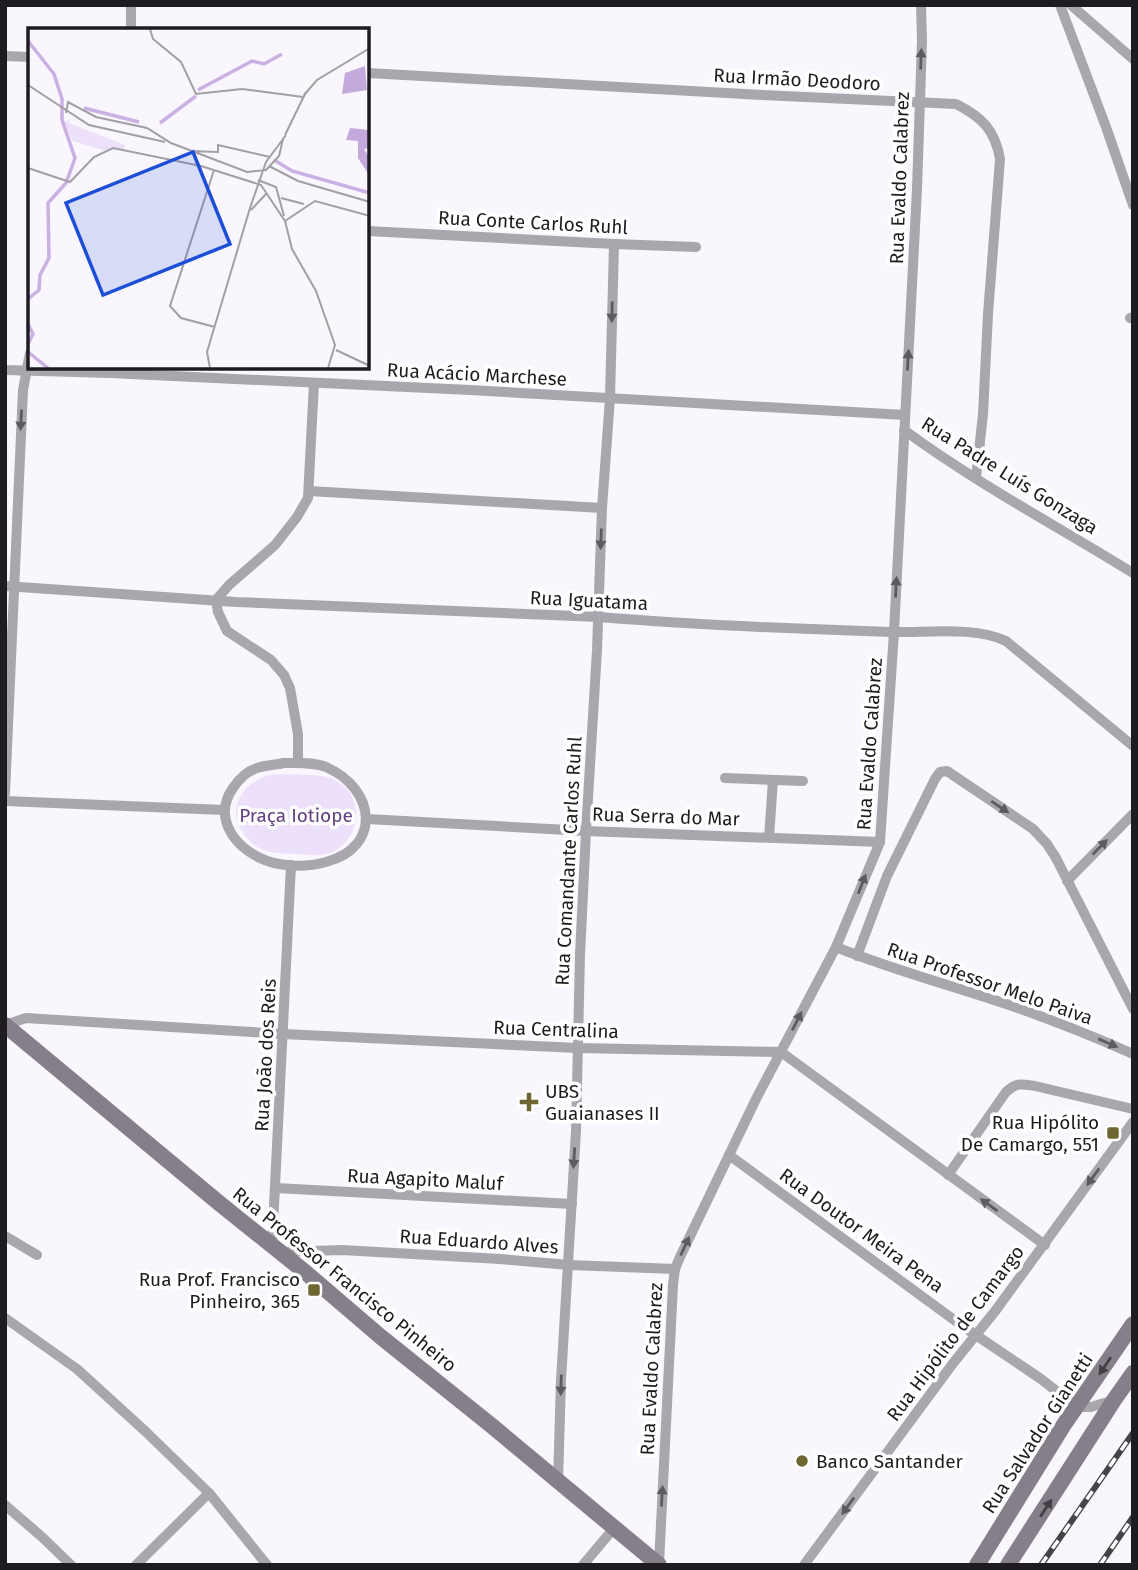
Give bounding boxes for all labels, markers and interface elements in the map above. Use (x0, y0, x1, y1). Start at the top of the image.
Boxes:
inset map (28, 28, 369, 369)
one-way arrow (915, 48, 926, 70)
street label: Rua Irmão Deodoro (713, 64, 881, 95)
street label: Rua Evaldo Calabrez (885, 91, 914, 265)
street label: Rua Conte Carlos Ruhl (437, 206, 629, 239)
one-way arrow (607, 302, 618, 324)
one-way arrow (902, 349, 913, 371)
street label: Rua Acácio Marchese (386, 358, 568, 391)
one-way arrow (16, 409, 27, 431)
street label: Rua Padre Luís Gonzaga (917, 412, 1102, 539)
one-way arrow (595, 529, 606, 551)
one-way arrow (891, 576, 902, 598)
street label: Rua Iguatama (529, 586, 649, 615)
street label: Rua Evaldo Calabrez (852, 657, 887, 831)
street label: Rua Comandante Carlos Ruhl (550, 735, 587, 986)
one-way arrow (991, 800, 1009, 814)
street label: Rua Serra do Mar (592, 802, 741, 831)
park label: Praça Iotiope (239, 804, 353, 827)
one-way arrow (1091, 839, 1108, 856)
one-way arrow (857, 874, 868, 895)
street label: Rua Professor Melo Paiva (884, 937, 1096, 1029)
street label: Rua João dos Reis (250, 978, 281, 1132)
one-way arrow (791, 1011, 802, 1031)
street label: Rua Centralina (493, 1016, 619, 1043)
one-way arrow (1098, 1037, 1118, 1049)
place label: UBS Guaianases II (545, 1080, 660, 1125)
marker: UBS Guaianases II (519, 1092, 539, 1112)
place label: Rua Hipólito De Camargo, 551 (961, 1111, 1099, 1156)
marker: Rua Hipólito De Camargo, 551 (1105, 1125, 1121, 1141)
one-way arrow (569, 1147, 580, 1169)
street label: Rua Doutor Meira Pena (775, 1163, 948, 1298)
street label: Rua Agapito Maluf (347, 1164, 505, 1195)
one-way arrow (1086, 1168, 1100, 1186)
street label: Rua Professor Francisco Pinheiro (228, 1182, 461, 1377)
one-way arrow (980, 1198, 998, 1212)
street label: Rua Eduardo Alves (399, 1224, 559, 1259)
one-way arrow (679, 1236, 690, 1256)
street label: Rua Hipólito de Camargo (882, 1241, 1029, 1426)
place label: Rua Prof. Francisco Pinheiro, 365 (139, 1268, 300, 1313)
marker: Rua Prof. Francisco Pinheiro, 365 (306, 1282, 322, 1298)
street label: Rua Evaldo Calabrez (635, 1282, 668, 1456)
street label: Rua Salvador Gianetti (977, 1349, 1098, 1518)
one-way arrow (1099, 1356, 1112, 1375)
one-way arrow (556, 1375, 567, 1397)
place label: Banco Santander (816, 1450, 964, 1473)
marker: Banco Santander (794, 1453, 810, 1469)
one-way arrow (656, 1485, 667, 1507)
one-way arrow (840, 1497, 855, 1515)
one-way arrow (1039, 1498, 1052, 1517)

